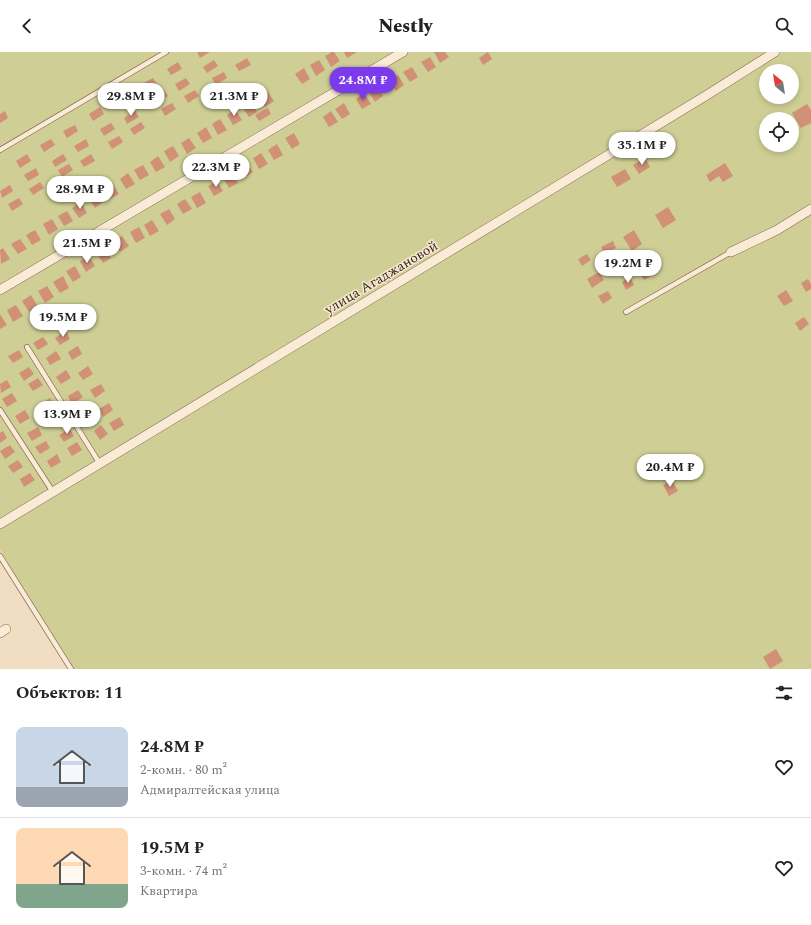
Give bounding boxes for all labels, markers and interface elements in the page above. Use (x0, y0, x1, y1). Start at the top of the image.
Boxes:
text: Nestly (379, 13, 432, 40)
icon: back (16, 15, 38, 37)
icon: search (773, 15, 795, 37)
north arrow (759, 64, 799, 104)
map controls (759, 64, 799, 152)
pin: 24.8M ₽ (326, 67, 400, 101)
text: 24.8M ₽ (339, 70, 387, 90)
pin: 29.8M ₽ (94, 83, 168, 117)
pin: 21.3M ₽ (197, 83, 271, 117)
text: 29.8M ₽ (107, 86, 155, 106)
text: 21.3M ₽ (210, 86, 258, 106)
button: locate (759, 112, 799, 152)
pin: 35.1M ₽ (605, 132, 679, 166)
text: 35.1M ₽ (618, 135, 666, 155)
pin: 22.3M ₽ (179, 154, 253, 188)
text: 22.3M ₽ (192, 157, 240, 177)
pin: 28.9M ₽ (43, 176, 117, 210)
text: 28.9M ₽ (56, 179, 104, 199)
pin: 21.5M ₽ (50, 230, 124, 264)
text: 21.5M ₽ (63, 233, 111, 253)
street label: улица Агаджановой (320, 235, 442, 320)
pin: 19.2M ₽ (591, 250, 665, 284)
text: 19.2M ₽ (604, 253, 652, 273)
pin: 19.5M ₽ (26, 304, 100, 338)
text: 19.5M ₽ (39, 307, 87, 327)
pin: 13.9M ₽ (30, 401, 104, 435)
text: 13.9M ₽ (43, 404, 91, 424)
pin: 20.4M ₽ (633, 454, 707, 488)
text: 20.4M ₽ (646, 457, 694, 477)
text: Объектов: 11 (16, 680, 123, 706)
icon: filters (773, 682, 795, 704)
text: 24.8M ₽ (140, 734, 204, 760)
icon: home (48, 743, 96, 791)
icon: heart (773, 756, 795, 778)
text: 2-комн. · 80 m² (140, 760, 227, 780)
text: Адмиралтейская улица (140, 780, 280, 800)
text: 19.5M ₽ (140, 835, 204, 861)
icon: home (48, 844, 96, 892)
icon: heart (773, 857, 795, 879)
text: 3-комн. · 74 m² (140, 861, 227, 881)
text: Квартира (140, 881, 198, 901)

